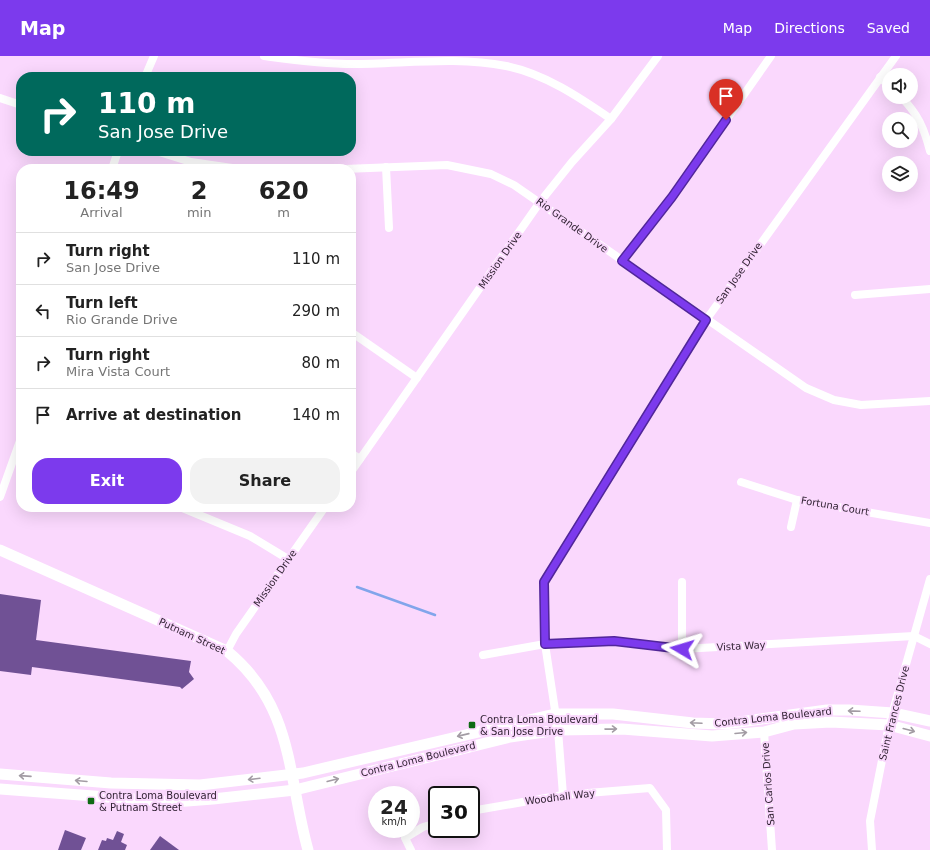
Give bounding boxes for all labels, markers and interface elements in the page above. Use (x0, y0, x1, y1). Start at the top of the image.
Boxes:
text: Map (20, 17, 65, 39)
text: Map (723, 20, 752, 36)
text: Directions (774, 20, 845, 36)
text: Saved (867, 20, 910, 36)
map controls (882, 68, 918, 192)
button: sound (882, 68, 918, 104)
pin (709, 79, 743, 120)
icon: arrive (715, 85, 737, 107)
text: 110 m (98, 87, 195, 120)
icon: right (32, 88, 84, 140)
button: search (882, 112, 918, 148)
text: San Jose Drive (98, 121, 228, 142)
button: layers (882, 156, 918, 192)
text: 16:49 (63, 177, 140, 205)
text: 2 (191, 177, 207, 205)
text: 620 (259, 177, 309, 205)
street label: Rio Grande Drive (534, 195, 610, 255)
text: Arrival (80, 205, 123, 220)
text: min (187, 205, 211, 220)
text: m (277, 205, 290, 220)
street label: Mission Drive (476, 229, 524, 291)
street label: San Jose Drive (714, 240, 764, 306)
text: Turn right (66, 242, 150, 260)
icon: right (32, 248, 54, 270)
text: 110 m (292, 250, 340, 268)
text: San Jose Drive (66, 260, 160, 275)
text: Turn left (66, 294, 138, 312)
icon: left (32, 300, 54, 322)
text: 290 m (292, 302, 340, 320)
text: Rio Grande Drive (66, 312, 177, 327)
text: Turn right (66, 346, 150, 364)
icon: right (32, 352, 54, 374)
text: 80 m (302, 354, 340, 372)
text: Mira Vista Court (66, 364, 170, 379)
icon: arrive (32, 404, 54, 426)
text: Arrive at destination (66, 406, 241, 424)
text: 140 m (292, 406, 340, 424)
button: Exit (32, 458, 182, 504)
button: Share (190, 458, 340, 504)
street label: Fortuna Court (800, 495, 870, 517)
street label: Mission Drive (251, 547, 299, 609)
street label: Putnam Street (157, 616, 227, 656)
position arrow (661, 628, 703, 670)
street label: Vista Way (716, 639, 766, 653)
street label: Saint Frances Drive (877, 665, 911, 761)
street label: Contra Loma Boulevard (714, 705, 832, 729)
one-way arrow (848, 707, 861, 714)
place label: Contra Loma Boulevard & San Jose Drive (480, 714, 598, 737)
marker: Contra Loma Boulevard & San Jose Drive (467, 720, 477, 730)
one-way arrow (690, 720, 703, 727)
one-way arrow (604, 725, 617, 733)
one-way arrow (903, 727, 916, 735)
one-way arrow (734, 730, 747, 737)
one-way arrow (457, 732, 470, 740)
street label: Contra Loma Boulevard (359, 739, 477, 779)
street label: San Carlos Drive (760, 742, 776, 826)
one-way arrow (19, 773, 32, 780)
one-way arrow (248, 775, 261, 783)
one-way arrow (327, 776, 340, 784)
one-way arrow (74, 777, 87, 784)
speed limit sign: 30 (428, 786, 480, 838)
street label: Woodhall Way (524, 787, 596, 807)
place label: Contra Loma Boulevard & Putnam Street (99, 790, 217, 813)
text: 24 (380, 795, 408, 819)
marker: Contra Loma Boulevard & Putnam Street (86, 796, 96, 806)
text: km/h (381, 816, 407, 827)

